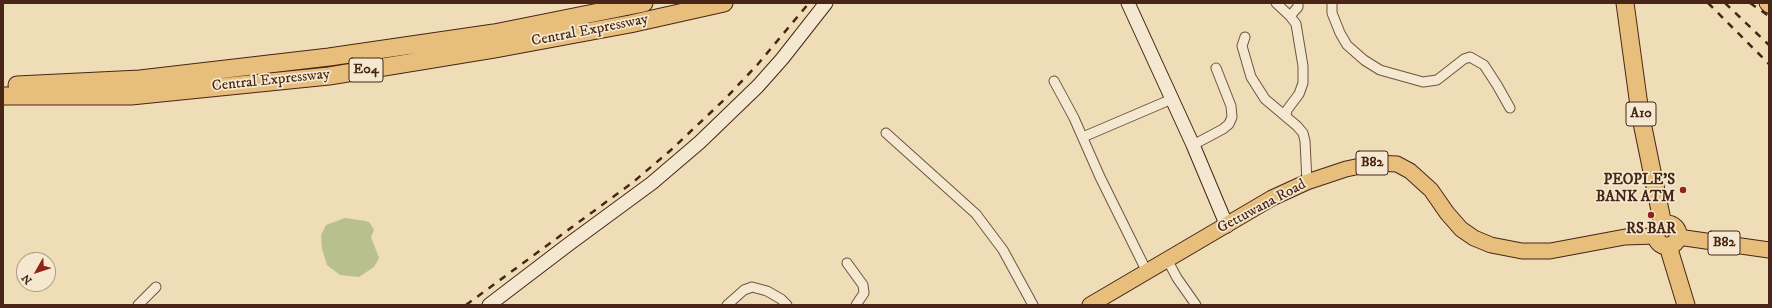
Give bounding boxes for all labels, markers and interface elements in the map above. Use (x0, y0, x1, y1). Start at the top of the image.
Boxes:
street label: Central Expressway (530, 11, 650, 51)
road number: E04 (349, 58, 383, 82)
street label: Central Expressway (211, 66, 331, 96)
road number: A10 (1626, 102, 1656, 126)
road number: B82 (1356, 151, 1388, 175)
place label: PEOPLE'S BANK ATM (1596, 172, 1675, 207)
street label: Gettuwana Road (1215, 176, 1309, 238)
marker: PEOPLE'S BANK ATM (1678, 185, 1688, 195)
marker: RS BAR (1646, 210, 1656, 220)
place label: RS BAR (1626, 221, 1676, 239)
road number: B82 (1708, 231, 1740, 255)
north arrow (16, 252, 56, 292)
text: N (19, 271, 36, 287)

